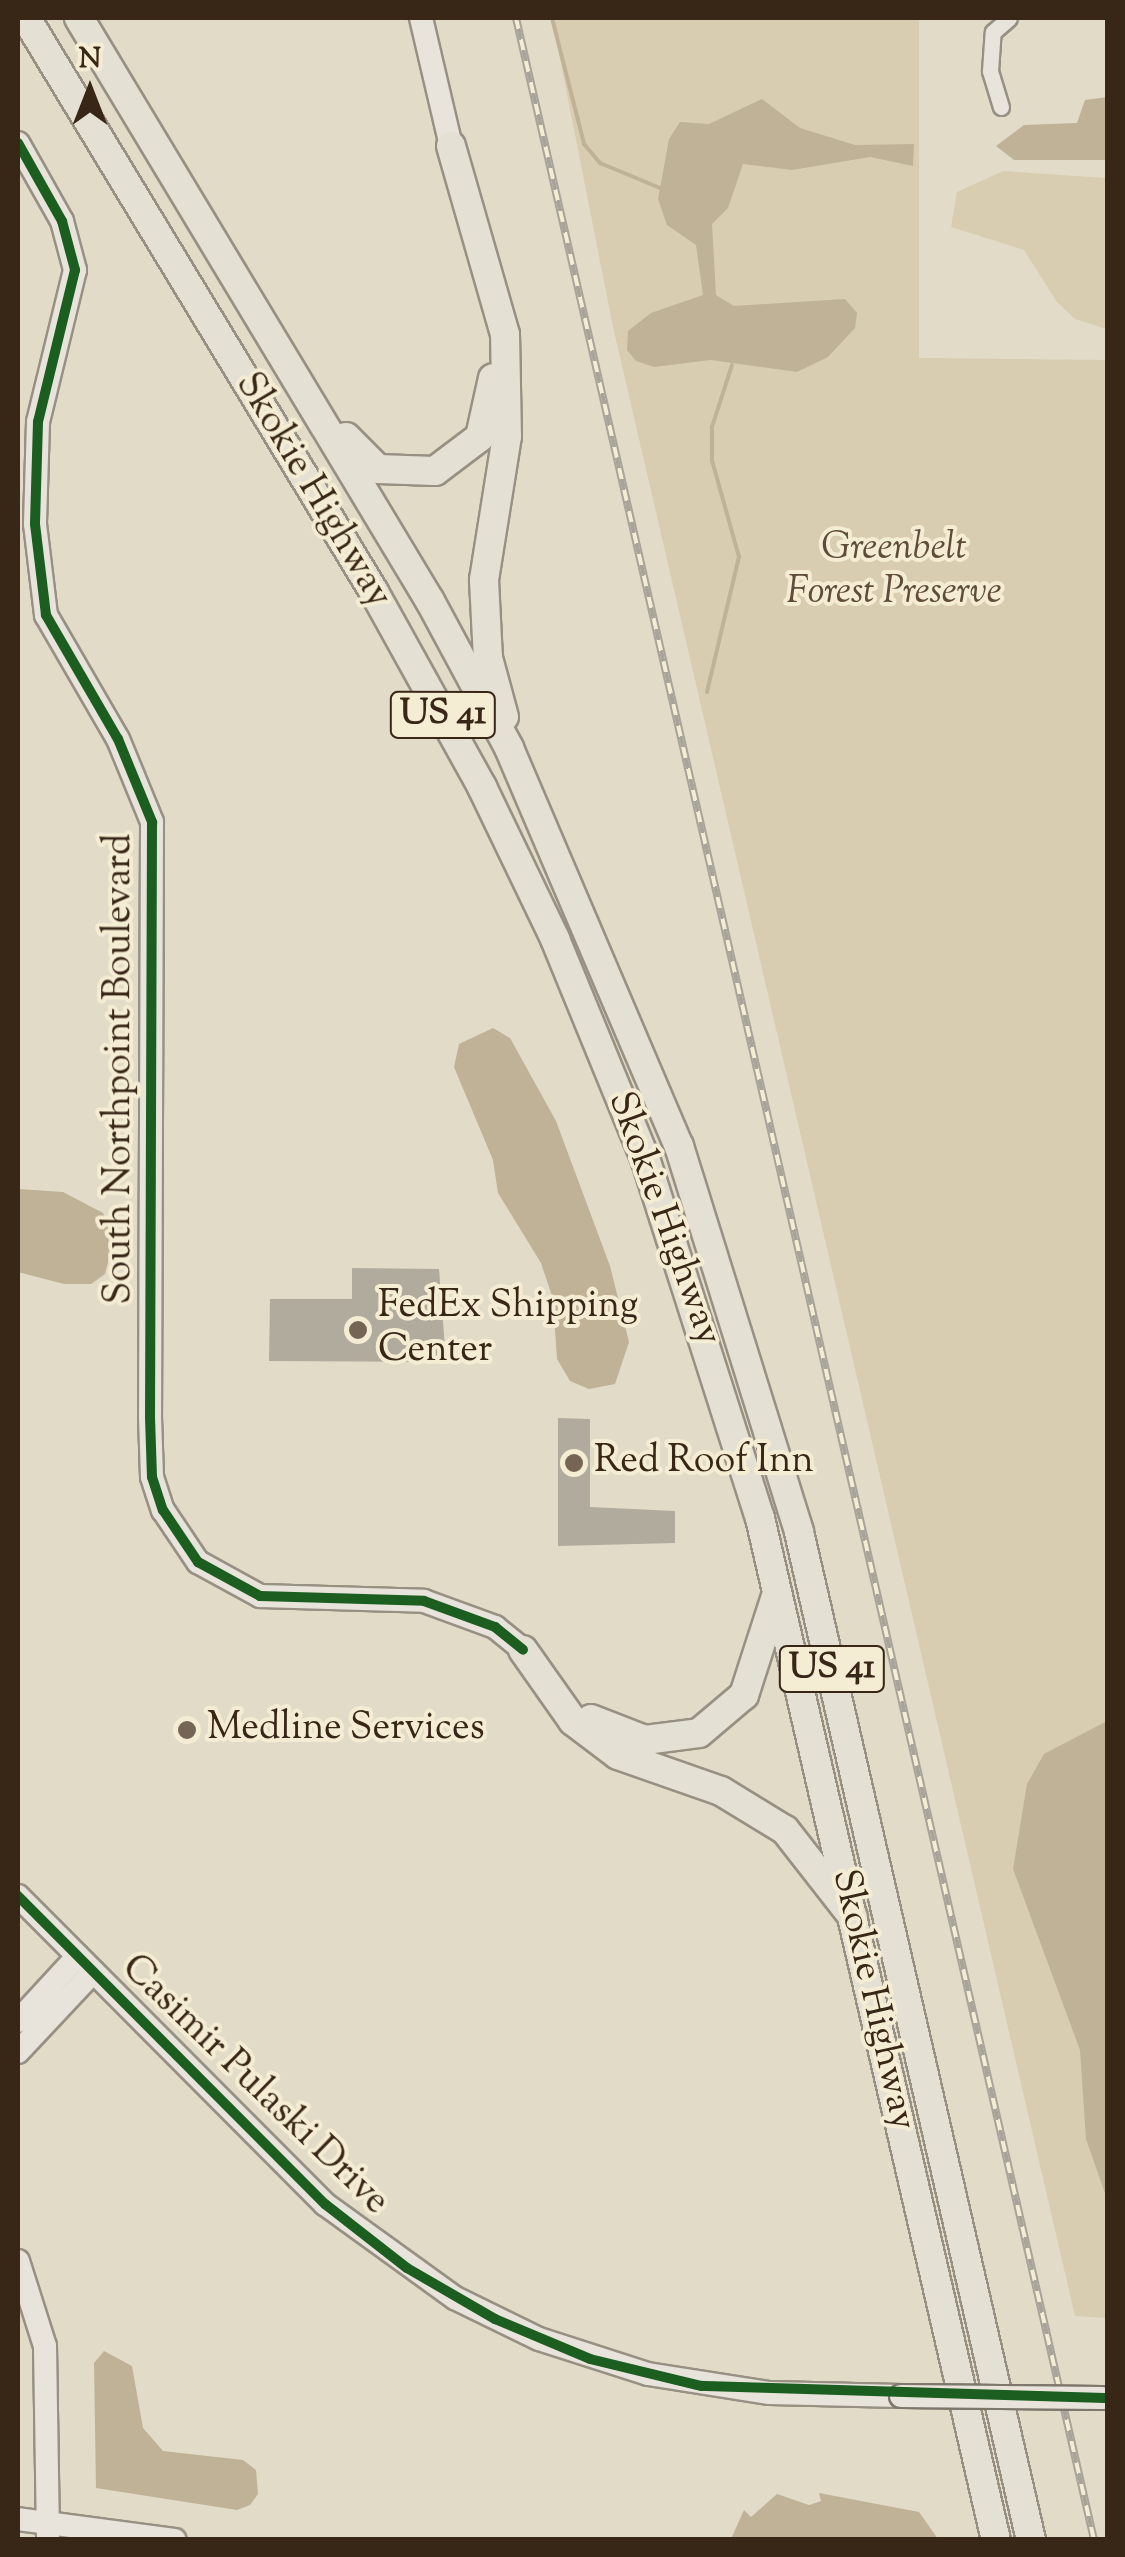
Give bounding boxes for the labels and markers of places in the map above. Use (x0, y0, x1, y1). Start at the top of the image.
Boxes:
place label: FedEx Shipping Center (378, 1285, 638, 1375)
marker: FedEx Shipping Center (347, 1319, 369, 1341)
place label: Red Roof Inn (594, 1440, 814, 1486)
marker: Red Roof Inn (563, 1452, 585, 1474)
place label: Medline Services (207, 1707, 485, 1753)
marker: Medline Services (176, 1719, 198, 1741)

